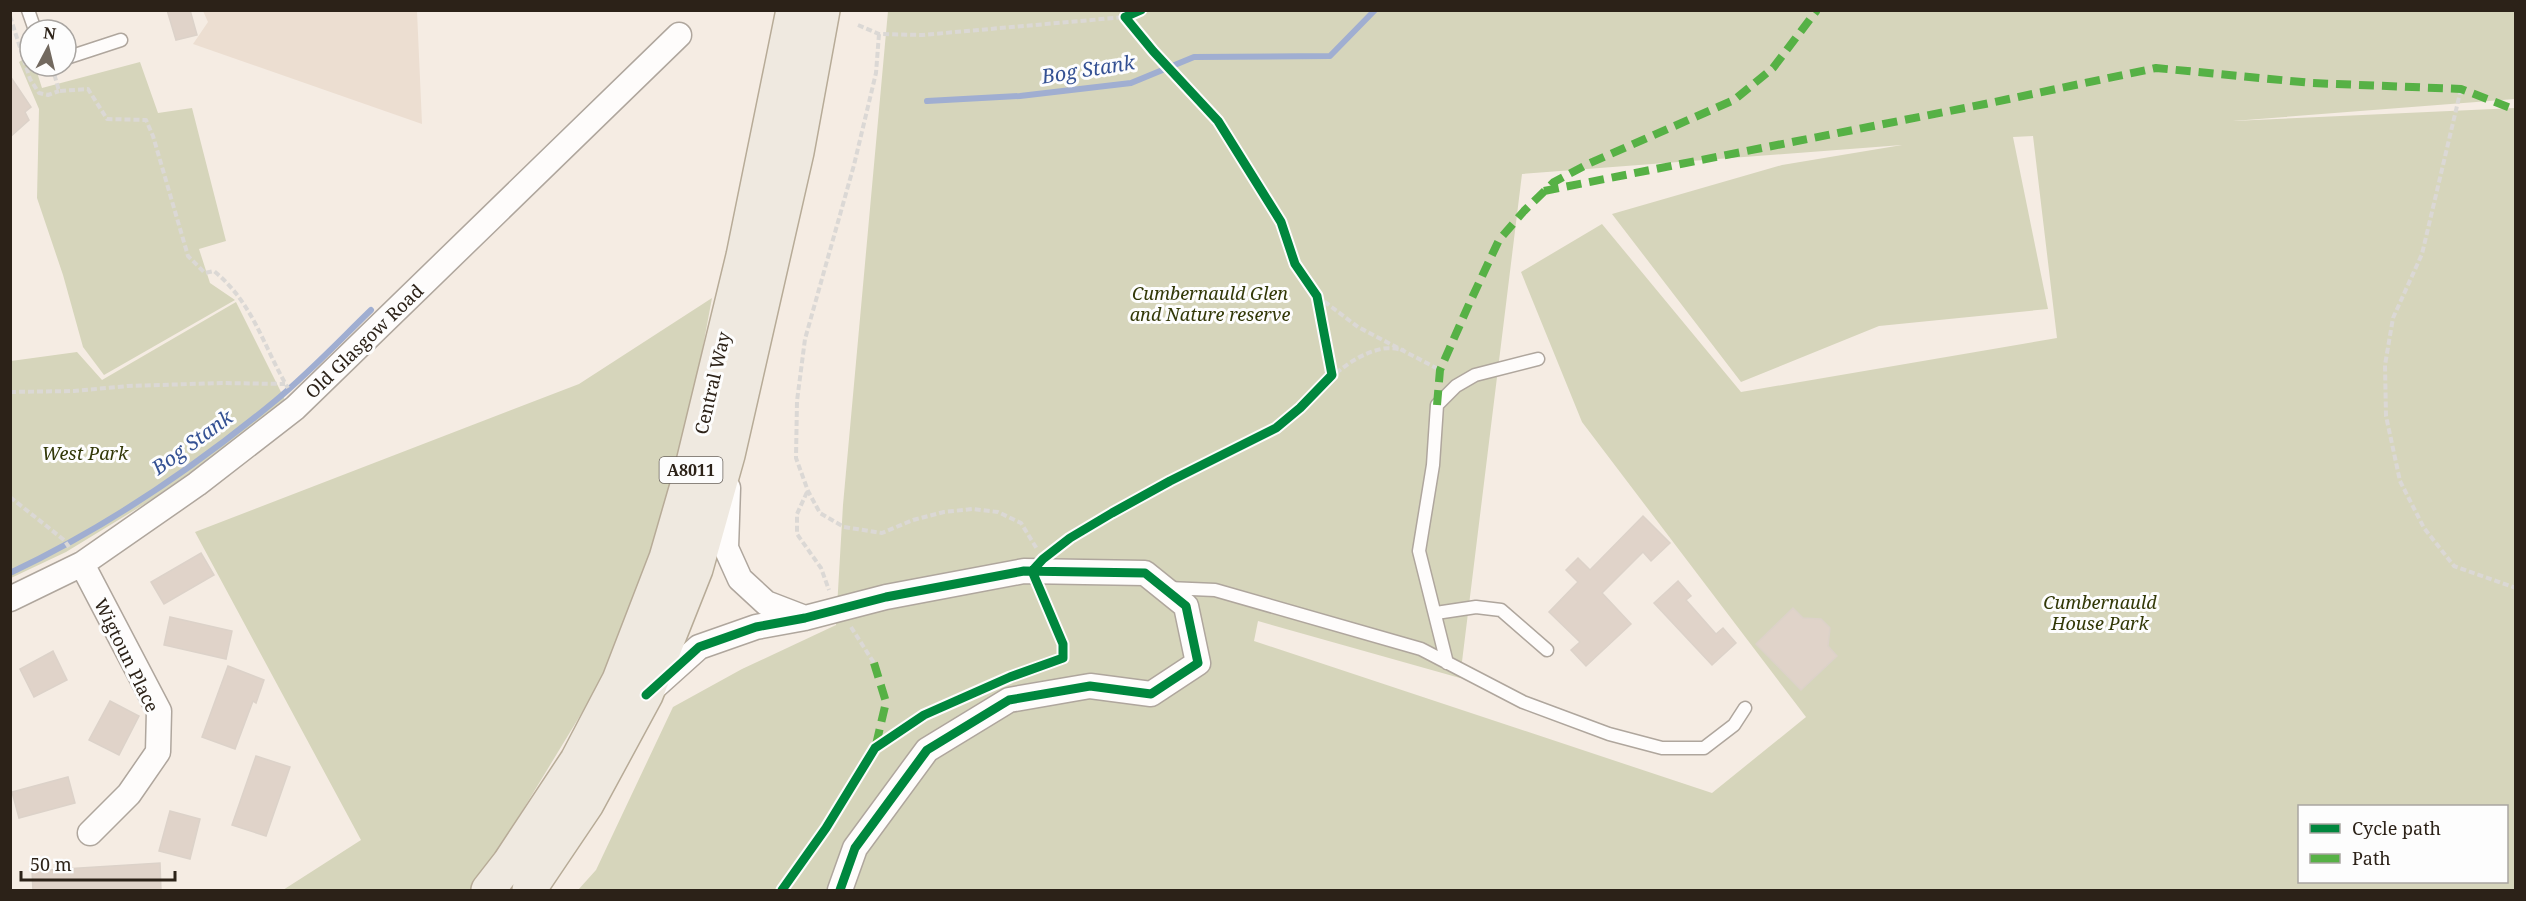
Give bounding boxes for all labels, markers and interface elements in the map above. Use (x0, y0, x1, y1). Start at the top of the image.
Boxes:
north arrow (18, 18, 78, 78)
text: N (42, 21, 58, 45)
water label: Bog Stank (1038, 48, 1137, 90)
street label: Old Glasgow Road (300, 279, 428, 403)
park label: Cumbernauld Glen and Nature reserve (1130, 281, 1290, 326)
street label: Central Way (689, 328, 736, 437)
water label: Bog Stank (145, 403, 238, 481)
park label: West Park (42, 441, 129, 465)
road number: A8011 (660, 457, 722, 483)
park label: Cumbernauld House Park (2043, 590, 2157, 635)
street label: Wigtoun Place (89, 594, 165, 716)
legend (2298, 805, 2508, 883)
text: Cycle path (2352, 816, 2441, 840)
scale bar (21, 844, 176, 882)
text: Path (2352, 846, 2391, 870)
text: 50 m (30, 852, 72, 876)

